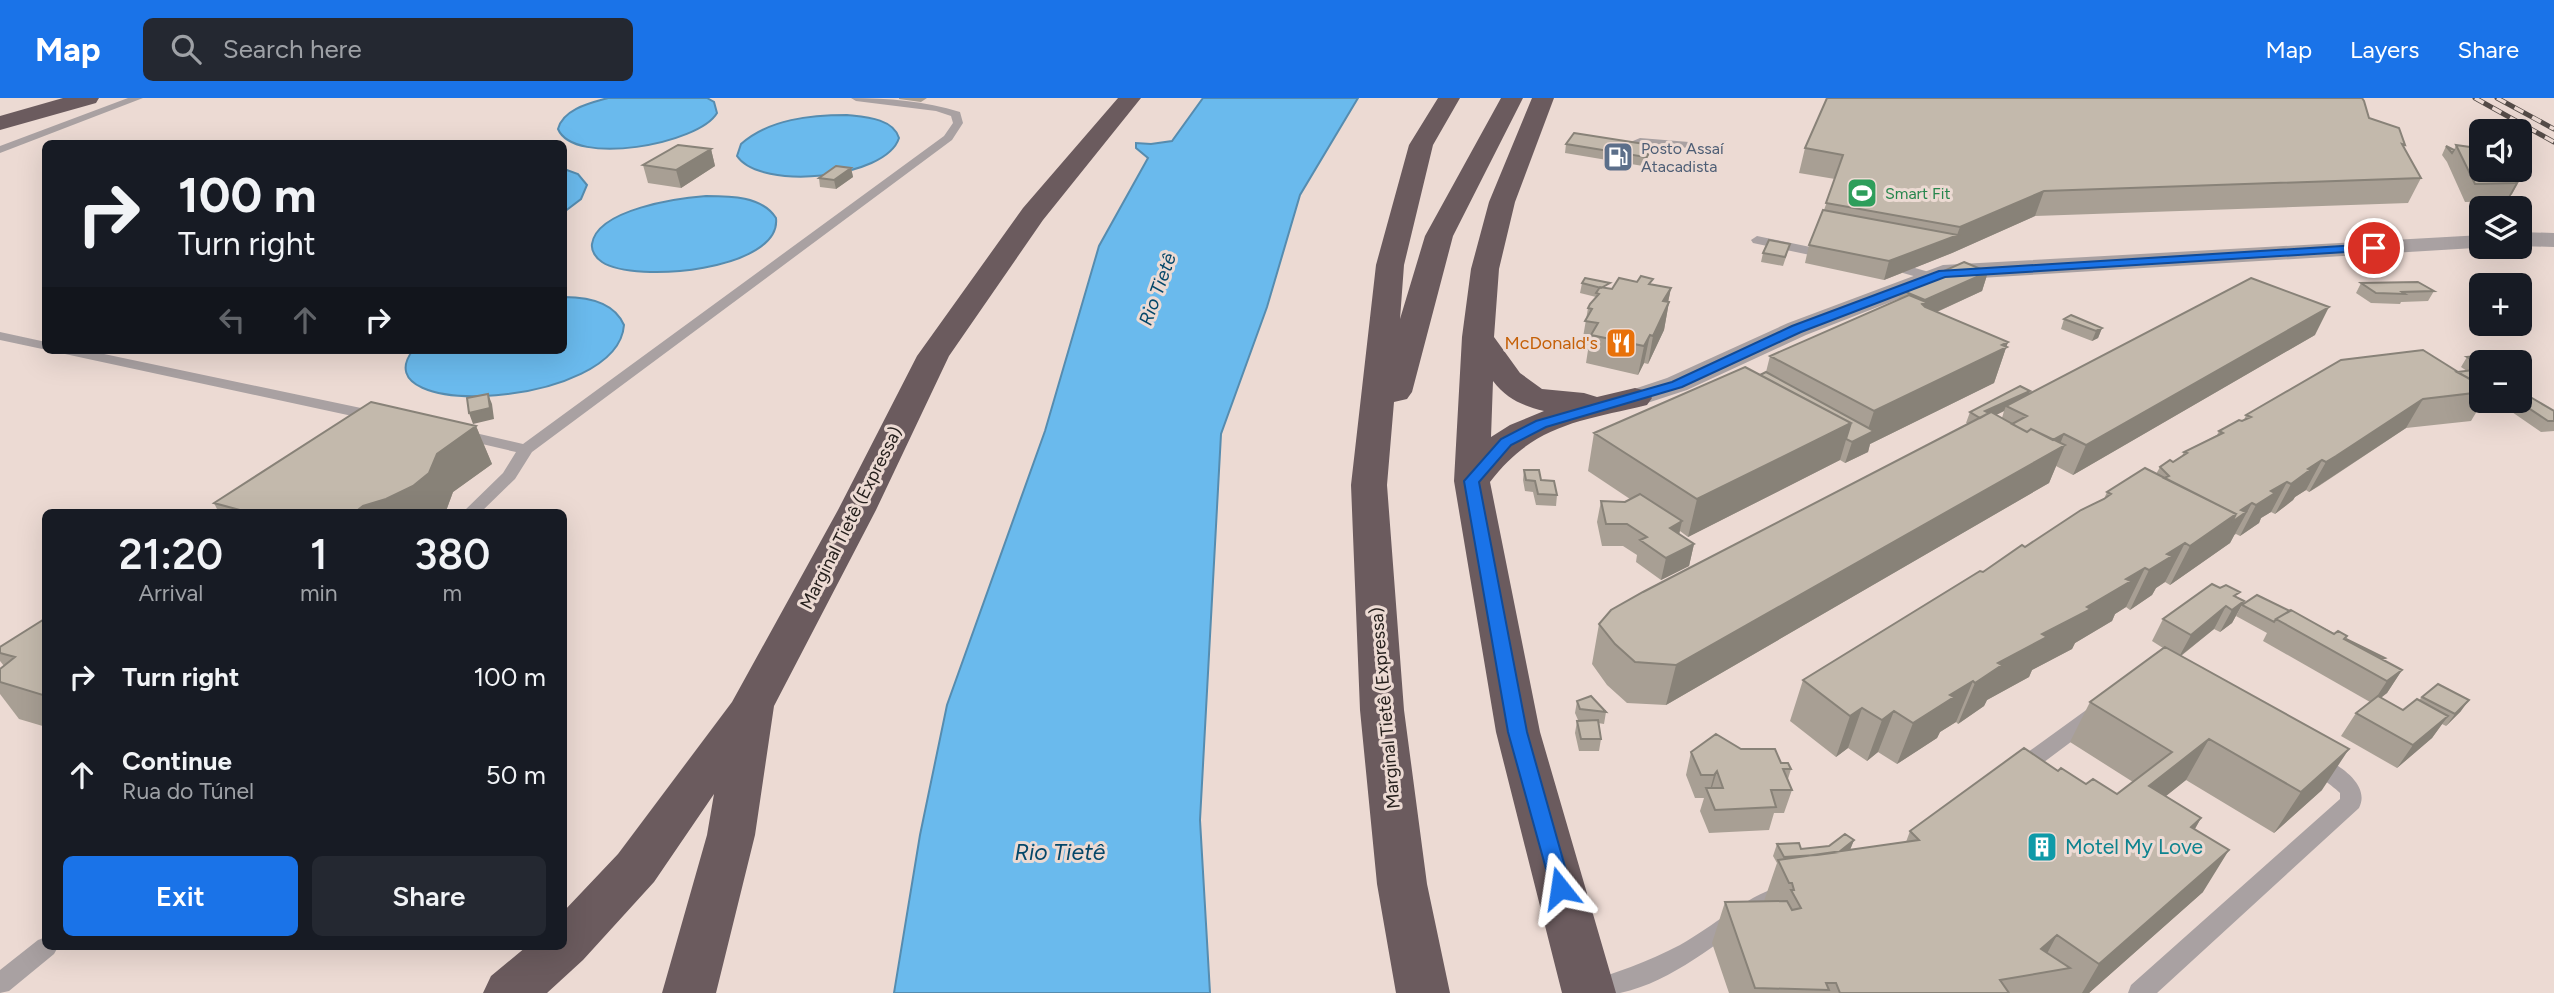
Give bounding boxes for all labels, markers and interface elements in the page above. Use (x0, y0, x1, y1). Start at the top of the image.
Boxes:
search box (143, 18, 633, 81)
text: Map (35, 30, 101, 69)
icon: search (167, 30, 205, 68)
text: Search here (223, 33, 362, 65)
text: Map (2265, 35, 2312, 64)
text: Layers (2350, 35, 2419, 64)
text: Share (2457, 35, 2519, 64)
map controls (2469, 119, 2532, 413)
button: sound (2469, 119, 2532, 182)
place label: Posto Assaí Atacadista (1641, 139, 1725, 176)
fuel station icon: Posto Assaí Atacadista (1601, 140, 1635, 174)
text: 100 m (178, 165, 317, 224)
icon: right (63, 168, 154, 259)
sports icon: Smart Fit (1845, 176, 1879, 210)
place label: Smart Fit (1885, 184, 1950, 203)
button: layers (2469, 196, 2532, 259)
pin (2344, 218, 2404, 278)
text: Turn right (178, 225, 316, 263)
icon: arrive (2355, 229, 2393, 267)
water label: Rio Tietê (1134, 249, 1181, 328)
button: + (2469, 273, 2532, 336)
icon: left (213, 301, 251, 339)
icon: ahead (286, 301, 324, 339)
icon: right (359, 301, 397, 339)
restaurant icon: McDonald's (1604, 326, 1638, 360)
place label: McDonald's (1504, 332, 1598, 354)
button: − (2469, 350, 2532, 413)
street label: Marginal Tietê (Expressa) (795, 423, 907, 613)
text: 21:20 (119, 529, 223, 580)
text: 1 (310, 529, 328, 580)
text: 380 (414, 529, 490, 580)
text: Arrival (138, 579, 203, 607)
text: min (300, 579, 338, 607)
text: m (443, 579, 462, 607)
street label: Marginal Tietê (Expressa) (1365, 606, 1405, 810)
icon: right (63, 658, 101, 696)
text: Turn right (122, 661, 239, 693)
text: 100 m (473, 661, 546, 693)
text: Continue (122, 745, 232, 777)
icon: ahead (63, 756, 101, 794)
text: 50 m (486, 759, 546, 791)
text: Rua do Túnel (122, 777, 254, 805)
building icon: Motel My Love (2025, 830, 2059, 864)
place label: Motel My Love (2065, 834, 2203, 859)
water label: Rio Tietê (1015, 838, 1106, 866)
position arrow (1523, 851, 1597, 925)
button: Exit (63, 856, 298, 936)
button: Share (312, 856, 546, 936)

